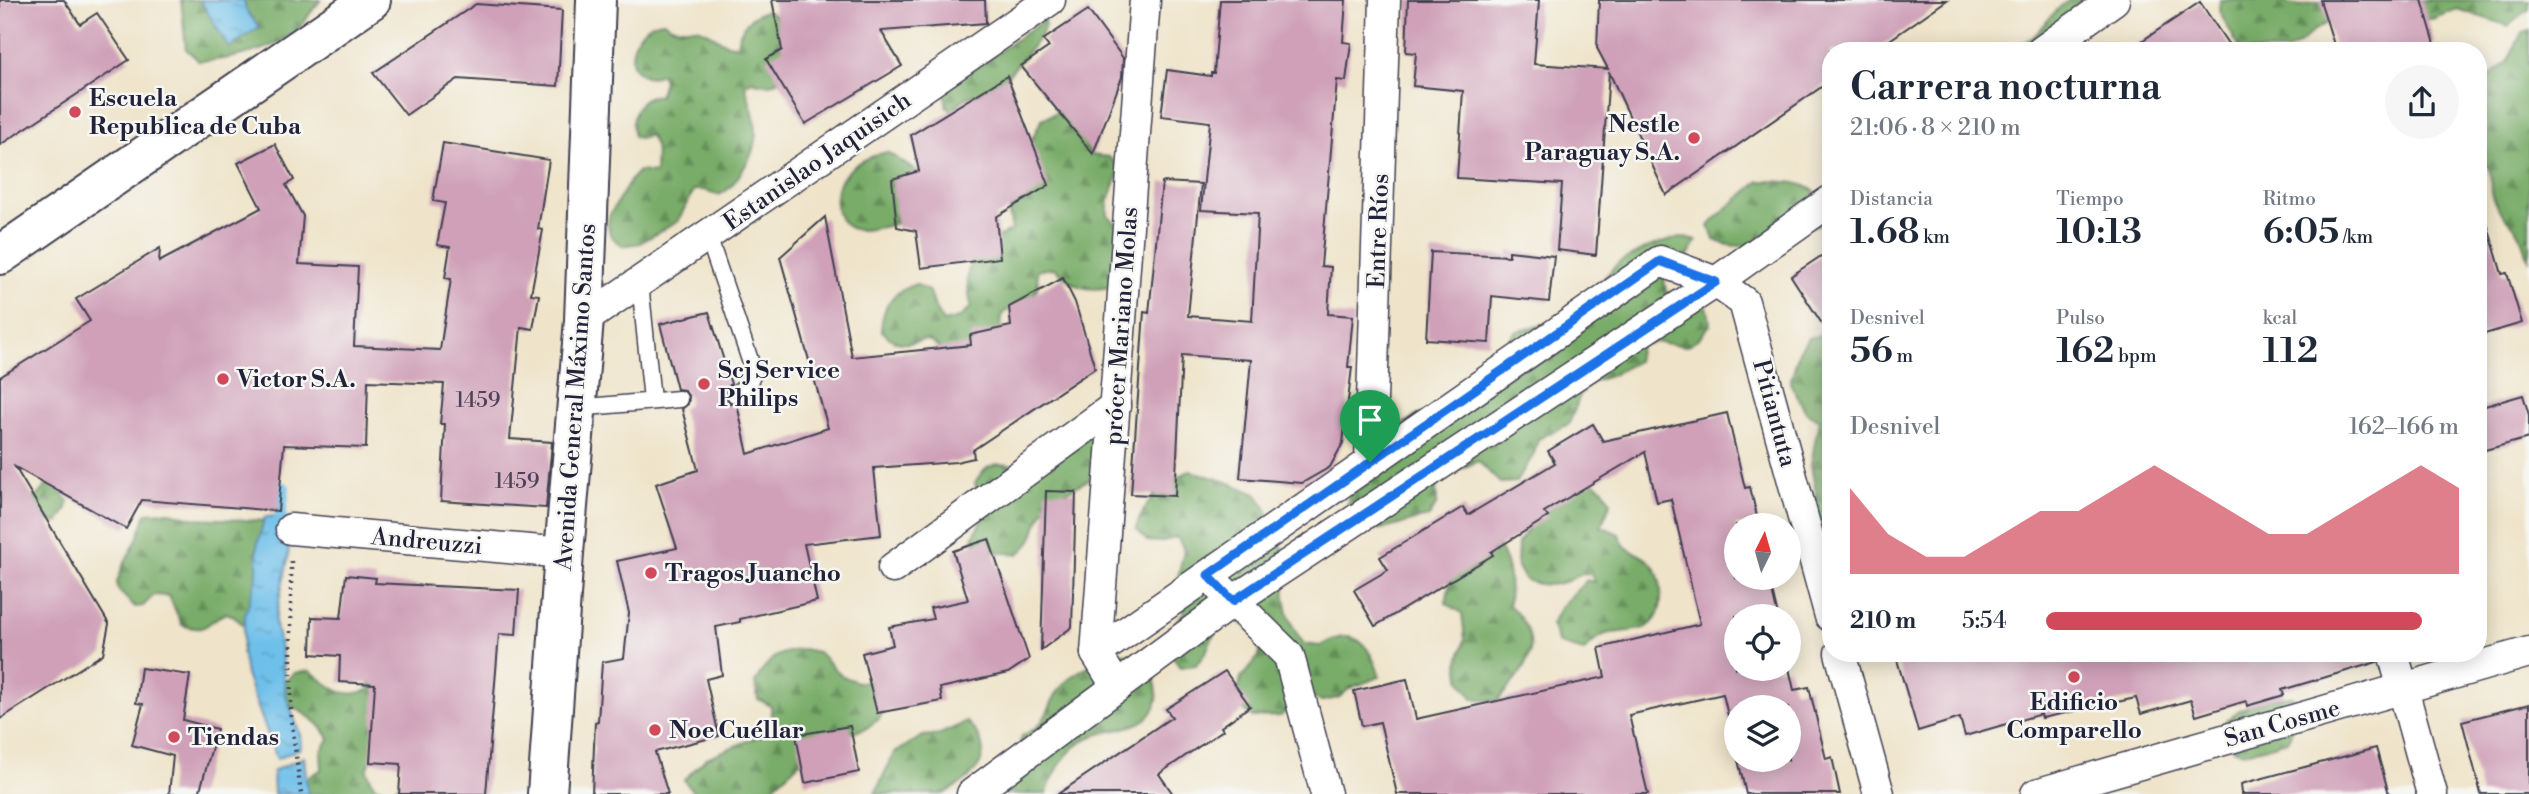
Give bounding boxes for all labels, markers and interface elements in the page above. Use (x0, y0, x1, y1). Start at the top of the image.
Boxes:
text: Carrera nocturna (1850, 64, 2161, 111)
button: share (2385, 65, 2459, 139)
place label: Escuela Republica de Cuba (89, 84, 302, 142)
street label: Estanislao Jaquisich (718, 86, 917, 238)
marker: Escuela Republica de Cuba (67, 104, 83, 120)
place label: Nestle Paraguay S.A. (1525, 110, 1680, 168)
text: 21:06 · 8 × 210 m (1850, 114, 2021, 142)
marker: Nestle Paraguay S.A. (1686, 130, 1702, 146)
street label: Entre Ríos (1362, 173, 1396, 289)
text: Distancia (1850, 187, 1933, 211)
text: Tiempo (2056, 187, 2124, 211)
text: Ritmo (2263, 187, 2316, 211)
street label: prócer Mariano Molas (1099, 206, 1145, 446)
text: 1.68 (1850, 211, 1919, 254)
text: 10:13 (2056, 211, 2142, 254)
text: 6:05 (2263, 211, 2339, 254)
street label: Avenida General Máximo Santos (549, 222, 603, 573)
text: km (1919, 225, 1950, 249)
text: /km (2339, 225, 2373, 249)
text: Desnivel (1850, 306, 1925, 330)
text: Pulso (2056, 306, 2105, 330)
text: kcal (2263, 306, 2297, 330)
text: 56 (1850, 330, 1893, 373)
text: 162 (2056, 330, 2114, 373)
text: 112 (2263, 330, 2318, 373)
text: m (1893, 344, 1913, 368)
text: bpm (2114, 344, 2157, 368)
place label: Scj Service Philips (718, 356, 840, 414)
street label: Pitiantuta (1745, 356, 1803, 471)
place label: Victor S.A. (236, 365, 356, 395)
marker: Victor S.A. (215, 371, 231, 387)
marker: Scj Service Philips (696, 376, 712, 392)
house number: 1459 (455, 388, 501, 414)
pin (1340, 390, 1400, 462)
icon: arrive (1351, 401, 1389, 439)
text: Desnivel (1850, 413, 1940, 441)
text: 162–166 m (2349, 413, 2459, 441)
house number: 1459 (494, 469, 540, 495)
north arrow (1724, 513, 1801, 590)
map controls (1724, 513, 1801, 772)
street label: Andreuzzi (369, 522, 484, 562)
place label: Tragos Juancho (665, 559, 841, 589)
marker: Tragos Juancho (643, 565, 659, 581)
button: locate (1724, 604, 1801, 681)
text: 210 m (1850, 607, 1916, 635)
text: 5:54 (1962, 607, 2007, 635)
marker: Edificio Comparello (2066, 669, 2082, 685)
place label: Edificio Comparello (2006, 688, 2142, 746)
street label: San Cosme (2221, 693, 2344, 755)
button: layers (1724, 695, 1801, 772)
place label: Noe Cuéllar (669, 716, 804, 746)
marker: Noe Cuéllar (647, 722, 663, 738)
place label: Tiendas (188, 723, 279, 753)
marker: Tiendas (166, 729, 182, 745)

